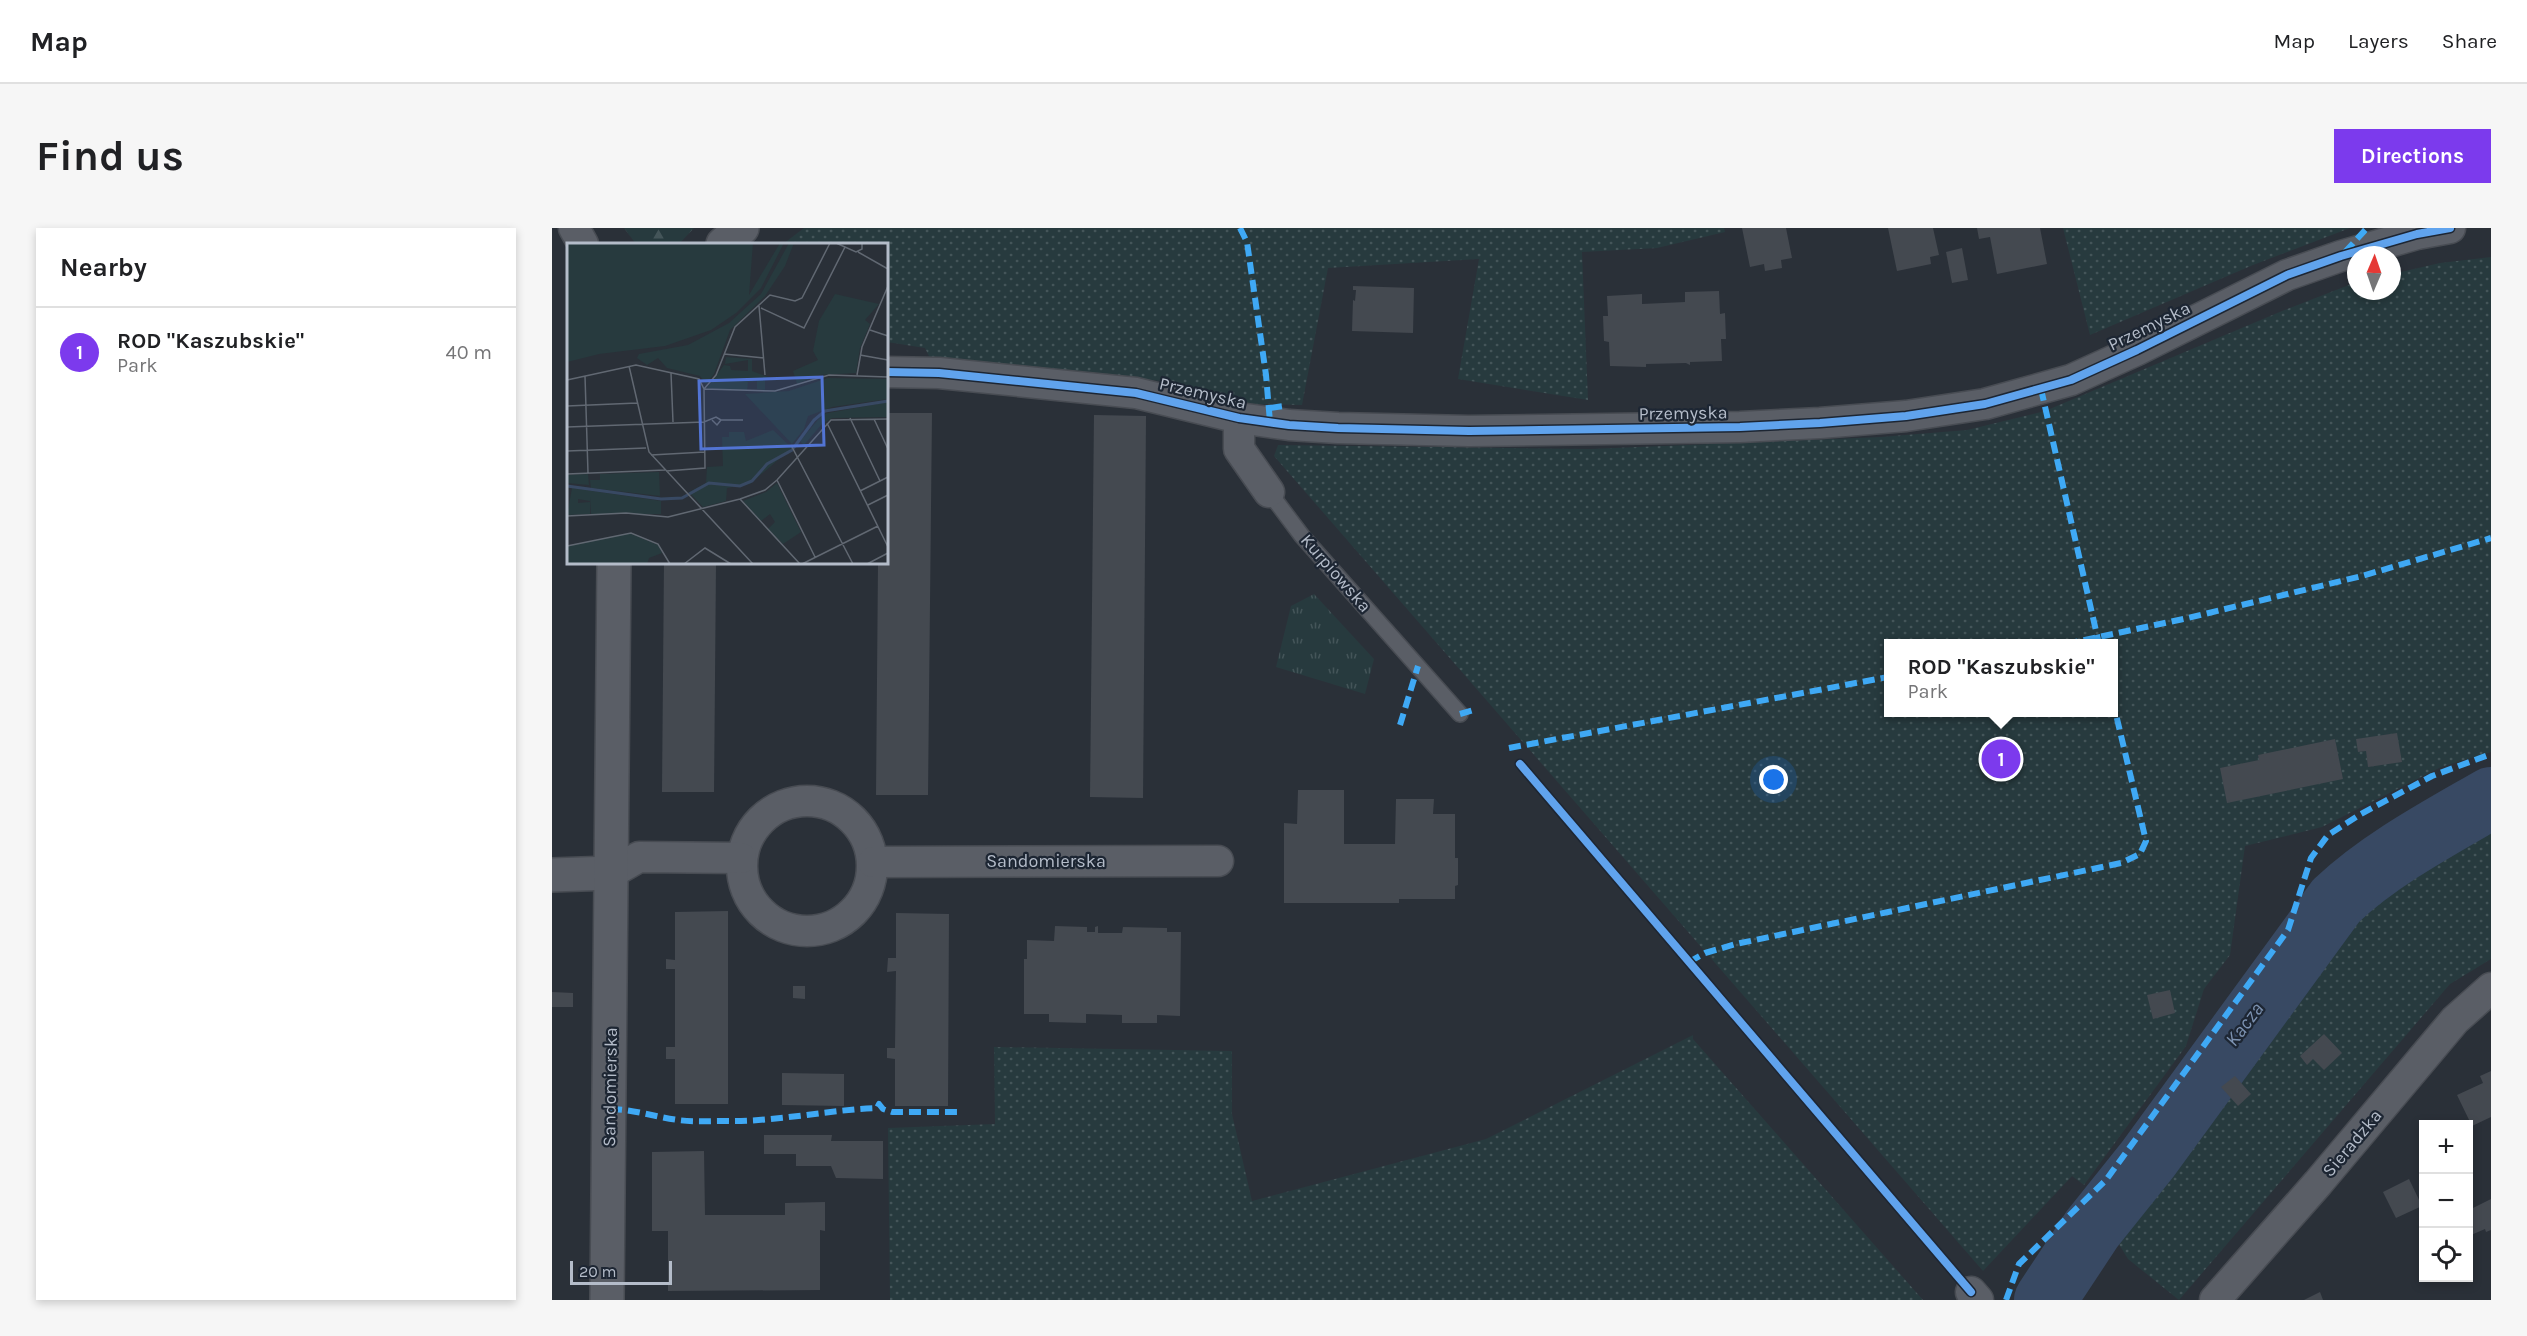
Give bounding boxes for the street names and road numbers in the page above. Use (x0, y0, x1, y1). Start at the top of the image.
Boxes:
street label: Przemyska (2104, 297, 2194, 355)
street label: Przemyska (1157, 372, 1249, 414)
street label: Przemyska (1638, 401, 1728, 425)
street label: Kurpiowska (1296, 529, 1376, 617)
street label: Sandomierska (986, 850, 1106, 872)
street label: Sandomierska (598, 1027, 622, 1147)
street label: Sieradzka (2317, 1105, 2387, 1181)

